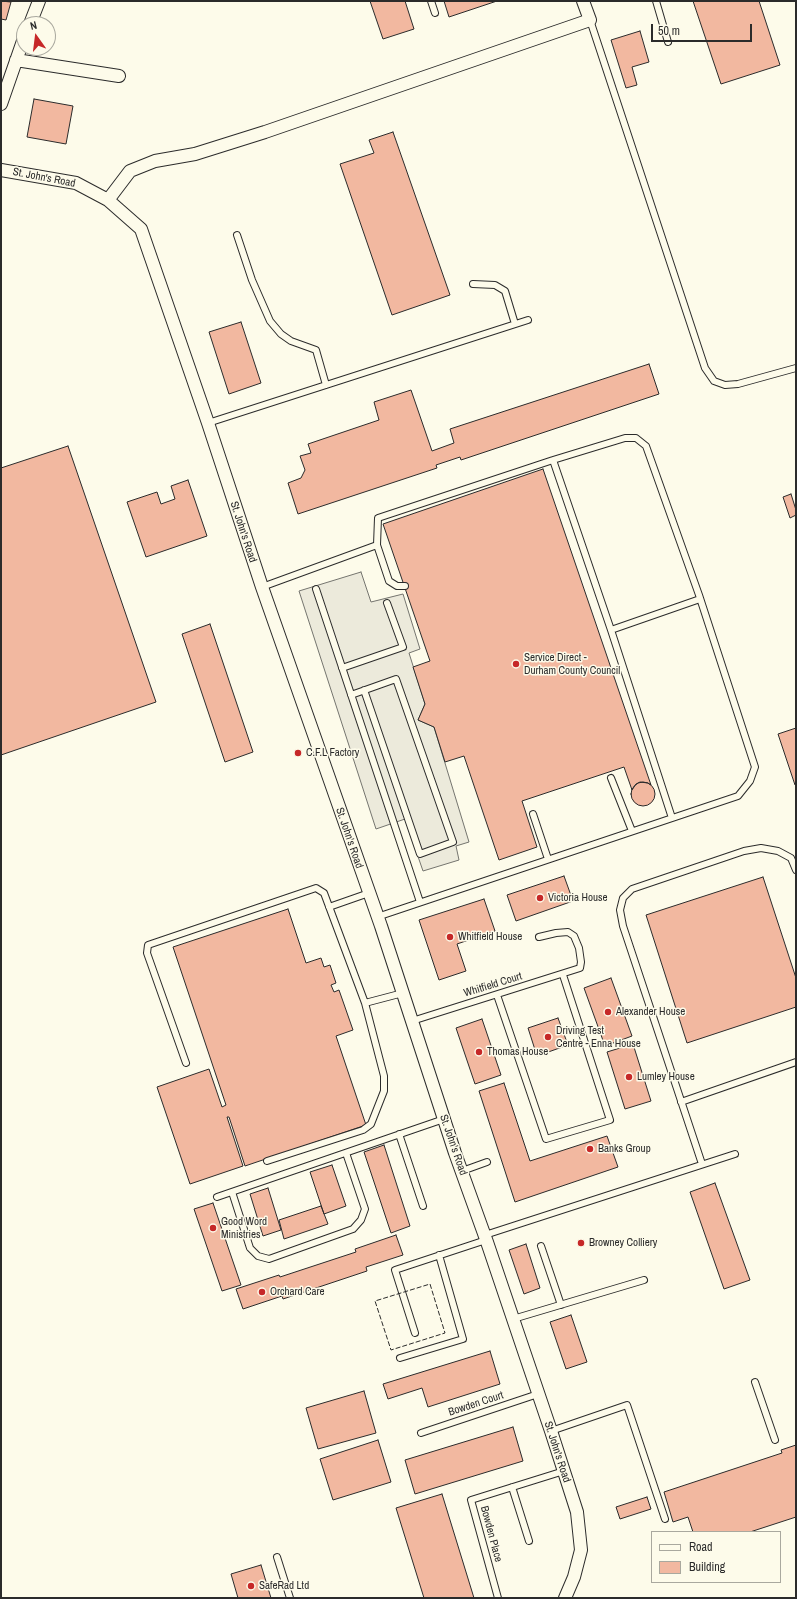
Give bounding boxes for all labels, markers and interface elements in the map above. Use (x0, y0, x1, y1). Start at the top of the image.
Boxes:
north arrow (16, 16, 56, 56)
scale bar (653, 16, 754, 42)
text: N (28, 18, 38, 33)
text: 50 m (658, 23, 680, 39)
street label: St. John's Road (12, 165, 76, 191)
street label: St. John's Road (227, 500, 259, 564)
place label: Service Direct - Durham County Council (524, 651, 620, 677)
marker: Service Direct - Durham County Council (511, 659, 521, 669)
place label: C.F.L Factory (306, 746, 359, 760)
marker: C.F.L Factory (293, 748, 303, 758)
street label: St. John's Road (332, 806, 366, 870)
place label: Victoria House (548, 891, 608, 905)
marker: Victoria House (535, 893, 545, 903)
place label: Whitfield House (458, 930, 522, 944)
marker: Whitfield House (445, 932, 455, 942)
street label: Whitfield Court (462, 970, 524, 1000)
place label: Alexander House (616, 1005, 685, 1019)
marker: Alexander House (603, 1007, 613, 1017)
place label: Driving Test Centre - Enna House (556, 1024, 641, 1050)
marker: Driving Test Centre - Enna House (543, 1032, 553, 1042)
place label: Thomas House (487, 1045, 548, 1059)
marker: Thomas House (474, 1047, 484, 1057)
place label: Lumley House (637, 1070, 695, 1084)
marker: Lumley House (624, 1072, 634, 1082)
street label: St. John's Road (436, 1113, 470, 1177)
place label: Banks Group (598, 1142, 651, 1156)
marker: Banks Group (585, 1144, 595, 1154)
place label: Good Word Ministries (221, 1215, 267, 1241)
marker: Good Word Ministries (208, 1223, 218, 1233)
place label: Browney Colliery (589, 1236, 657, 1250)
marker: Browney Colliery (576, 1238, 586, 1248)
place label: Orchard Care (270, 1285, 325, 1299)
marker: Orchard Care (257, 1287, 267, 1297)
street label: Bowden Court (447, 1389, 505, 1419)
street label: St. John's Road (541, 1420, 573, 1484)
street label: Bowden Place (477, 1504, 505, 1564)
legend (651, 1531, 781, 1583)
text: Road (689, 1539, 713, 1555)
text: Building (689, 1559, 725, 1575)
place label: SafeRad Ltd (259, 1579, 309, 1593)
marker: SafeRad Ltd (246, 1581, 256, 1591)

